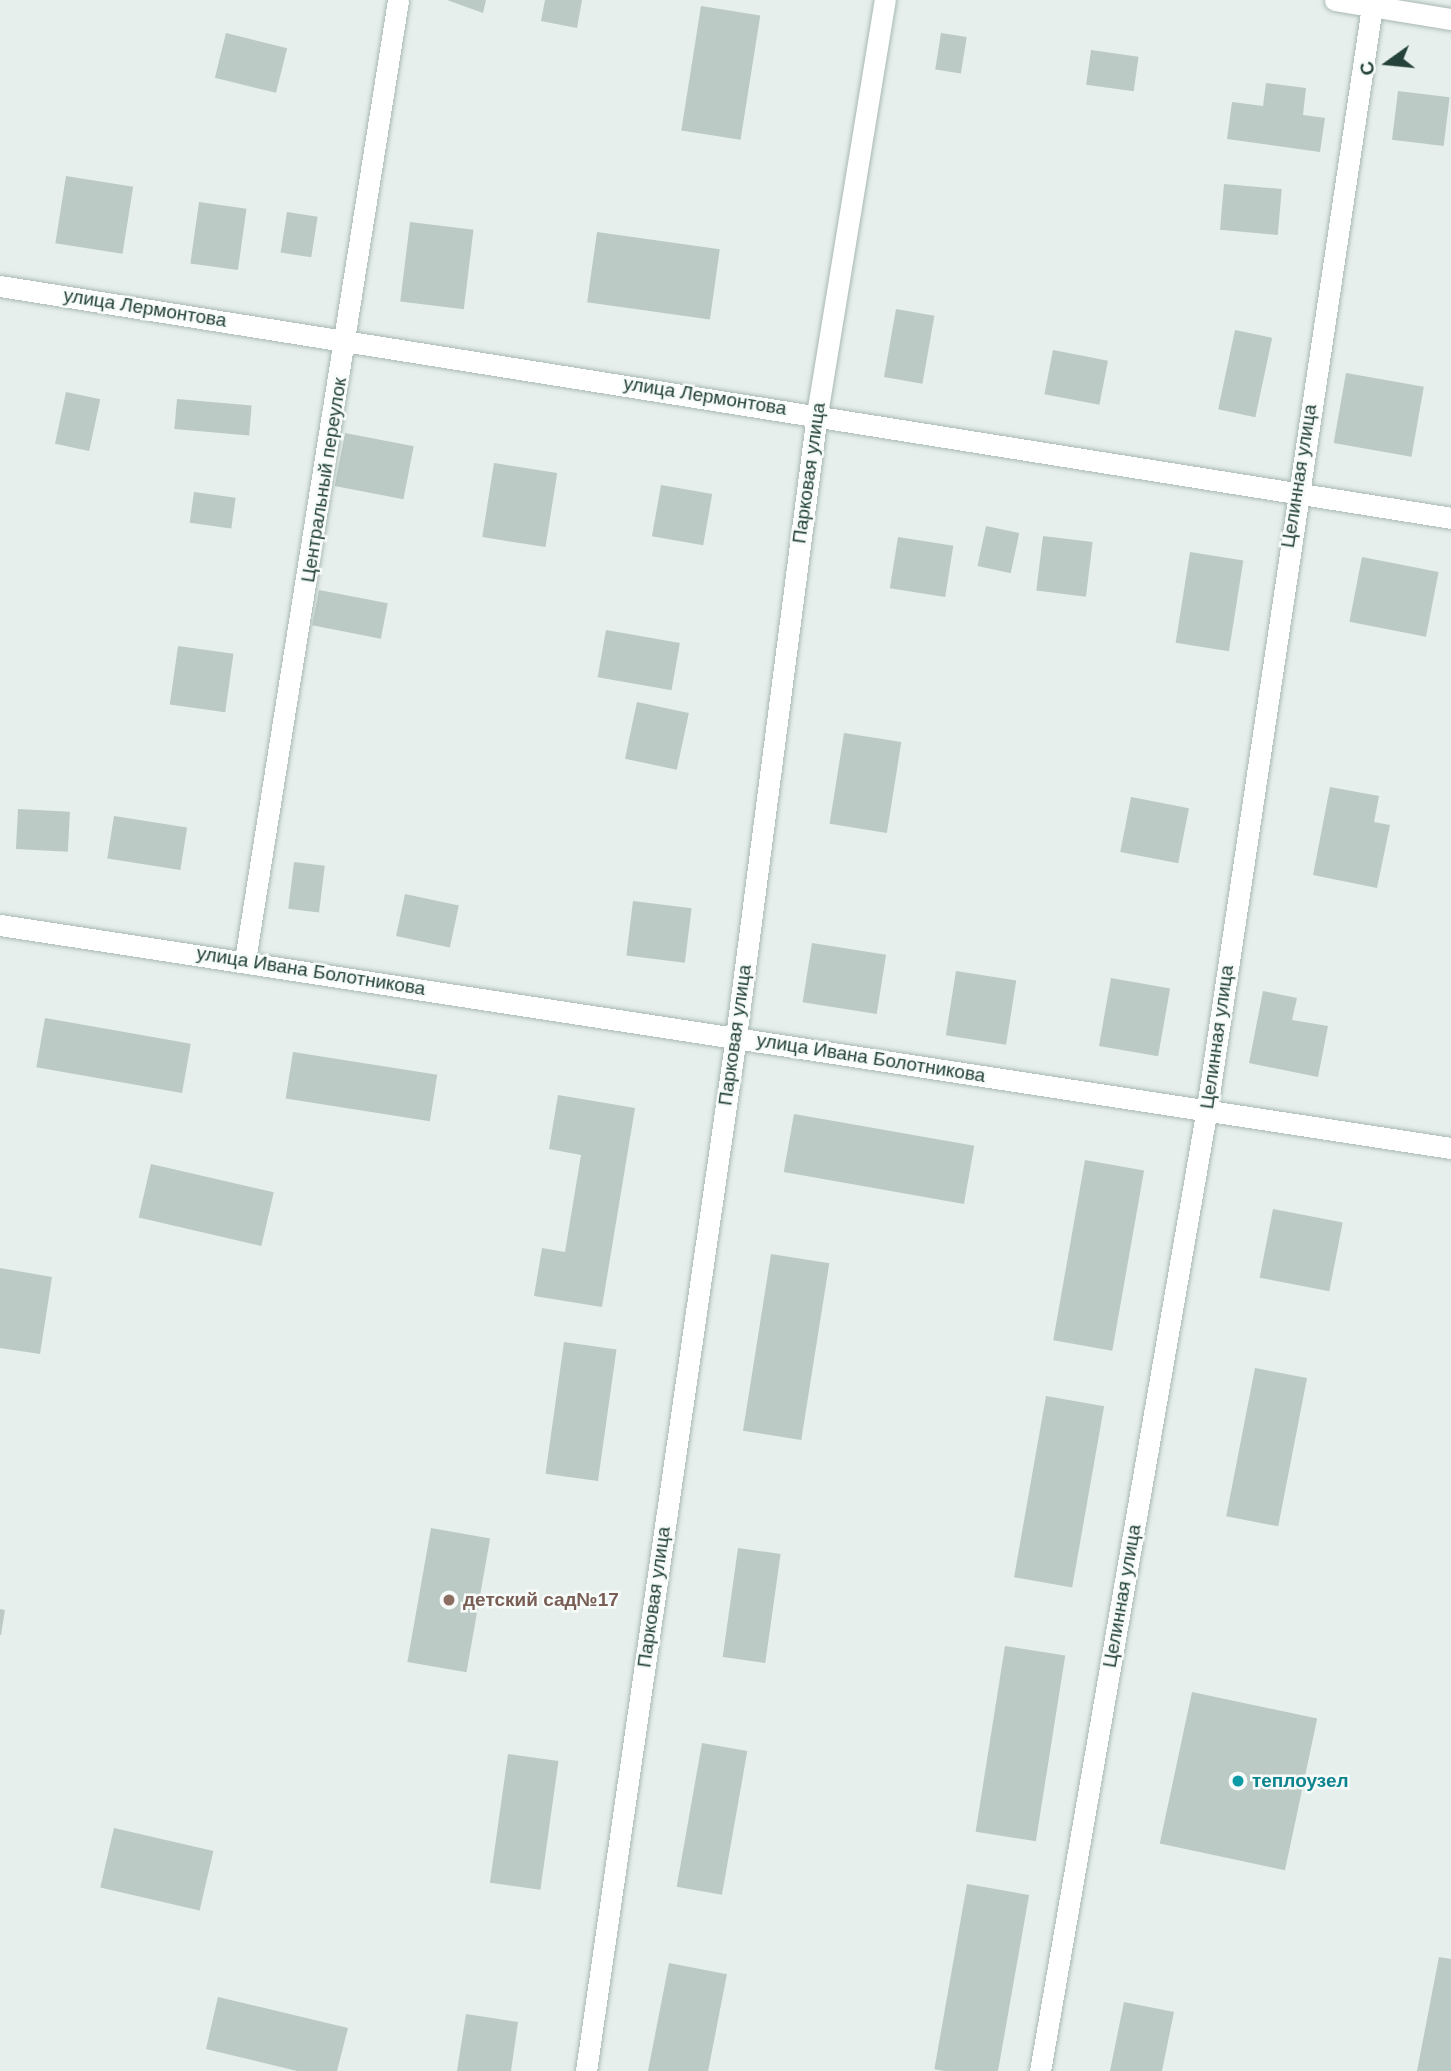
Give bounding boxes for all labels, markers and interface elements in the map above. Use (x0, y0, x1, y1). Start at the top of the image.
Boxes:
north arrow (1353, 28, 1423, 98)
text: С (1355, 59, 1379, 78)
street label: улица Лермонтова (62, 284, 228, 332)
street label: улица Лермонтова (622, 372, 788, 420)
street label: Центральный переулок (297, 376, 351, 584)
street label: Парковая улица (788, 401, 830, 545)
street label: Целинная улица (1276, 403, 1322, 549)
street label: улица Ивана Болотникова (195, 942, 427, 1000)
street label: Парковая улица (714, 963, 756, 1107)
street label: Целинная улица (1196, 964, 1238, 1110)
street label: улица Ивана Болотникова (755, 1029, 987, 1087)
street label: Целинная улица (1098, 1523, 1146, 1669)
street label: Парковая улица (633, 1525, 675, 1669)
place label: детский сад№17 (463, 1589, 619, 1611)
marker: детский сад№17 (441, 1592, 457, 1608)
place label: теплоузел (1252, 1770, 1349, 1792)
marker: теплоузел (1230, 1773, 1246, 1789)

